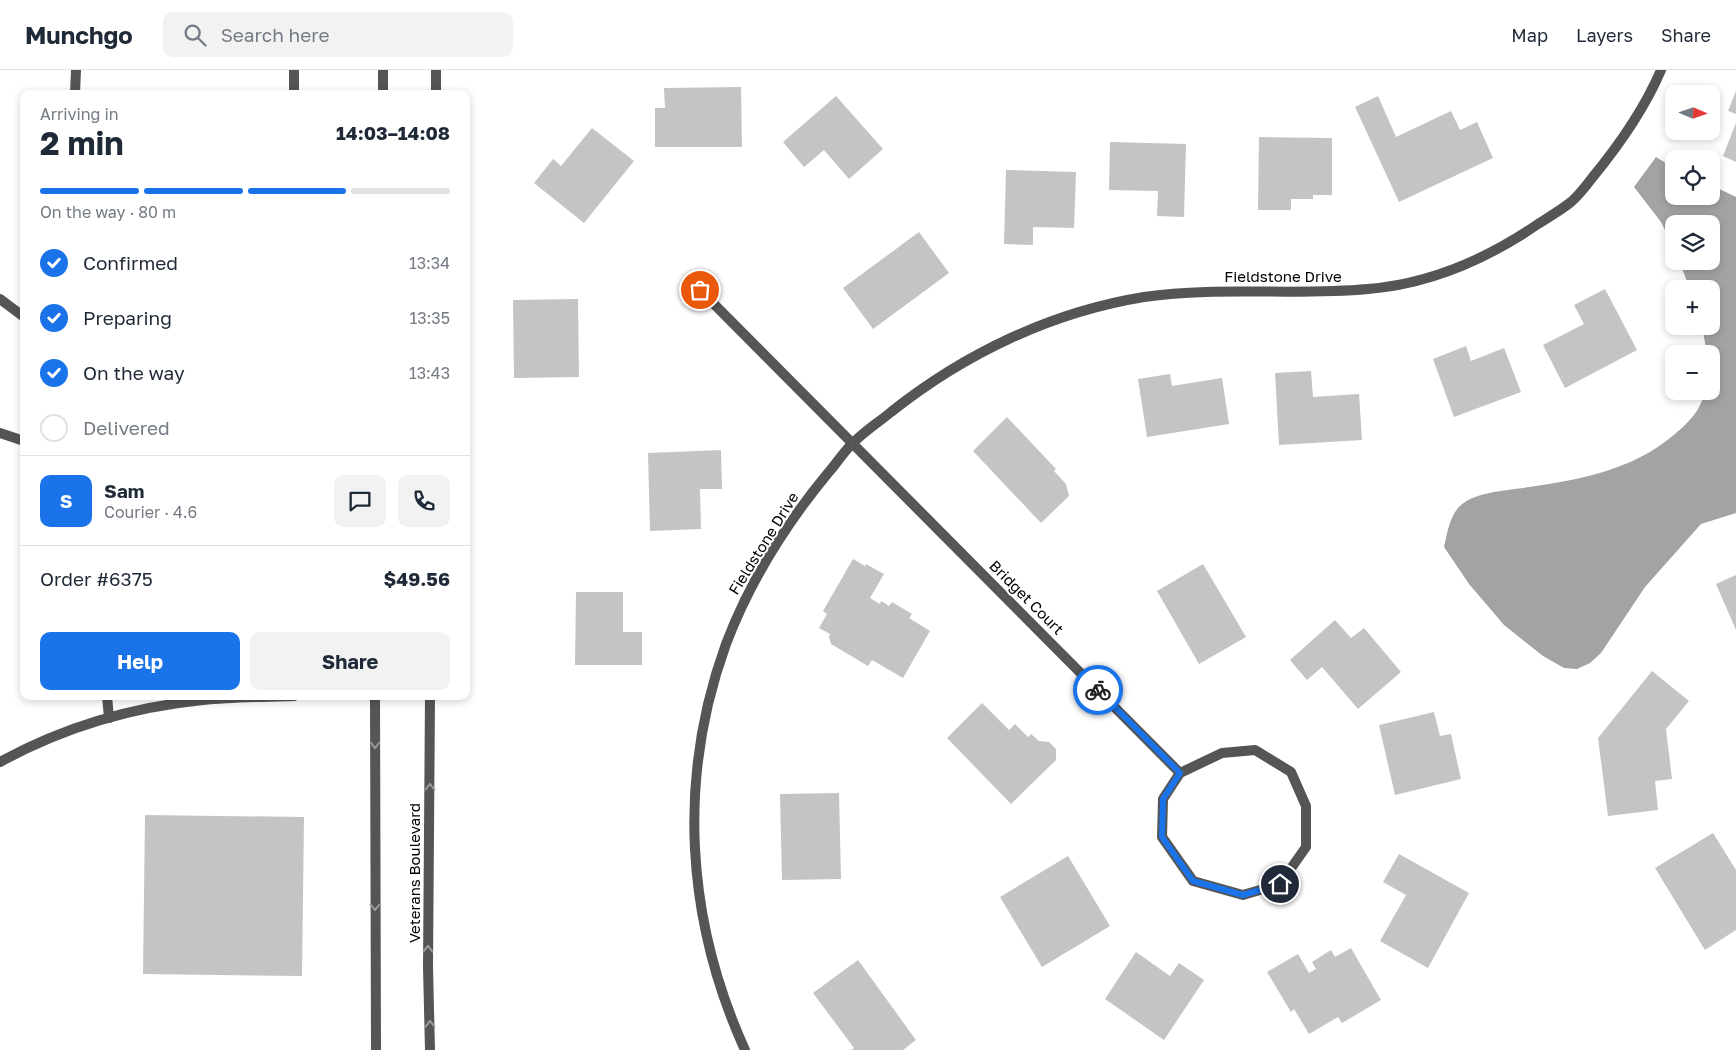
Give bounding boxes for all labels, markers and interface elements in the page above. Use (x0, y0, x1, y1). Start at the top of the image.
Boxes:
search box (163, 12, 513, 57)
text: Munchgo (25, 20, 133, 49)
icon: search (181, 21, 209, 49)
text: Search here (221, 23, 330, 46)
text: Map (1511, 24, 1548, 46)
text: Layers (1576, 24, 1633, 46)
text: Share (1661, 24, 1711, 46)
north arrow (1665, 85, 1720, 140)
map controls (1665, 85, 1720, 400)
text: Arriving in (40, 104, 119, 124)
text: 14:03–14:08 (336, 121, 450, 144)
text: 2 min (40, 124, 124, 162)
button: locate (1665, 150, 1720, 205)
text: On the way · 80 m (40, 202, 176, 222)
button: layers (1665, 215, 1720, 270)
icon: check (40, 249, 68, 277)
text: Confirmed (83, 251, 178, 274)
text: 13:34 (409, 253, 450, 273)
street label: Fieldstone Drive (1224, 267, 1342, 285)
pin (679, 269, 721, 311)
icon: bag (686, 276, 714, 304)
button: + (1665, 280, 1720, 335)
icon: check (40, 304, 68, 332)
text: Preparing (83, 306, 172, 329)
text: 13:35 (409, 308, 450, 328)
button: − (1665, 345, 1720, 400)
icon: check (40, 359, 68, 387)
text: On the way (83, 361, 185, 384)
text: 13:43 (409, 363, 450, 383)
text: Delivered (83, 416, 170, 439)
button: chat (334, 475, 386, 527)
button: phone (398, 475, 450, 527)
text: Sam (104, 479, 144, 502)
street label: Fieldstone Drive (724, 488, 802, 598)
text: S (60, 489, 72, 512)
text: Courier · 4.6 (104, 502, 197, 522)
street label: Bridget Court (986, 556, 1068, 638)
text: Order #6375 (40, 567, 153, 590)
text: $49.56 (384, 567, 450, 590)
button: Help (40, 632, 240, 690)
button: Share (250, 632, 450, 690)
courier (1073, 665, 1123, 715)
icon: bike (1084, 676, 1112, 704)
one-way arrow (370, 742, 380, 749)
one-way arrow (425, 783, 435, 790)
street label: Veterans Boulevard (405, 803, 423, 943)
pin (1259, 863, 1301, 905)
icon: home (1266, 870, 1294, 898)
one-way arrow (370, 904, 380, 912)
one-way arrow (423, 945, 434, 953)
one-way arrow (425, 1020, 435, 1028)

